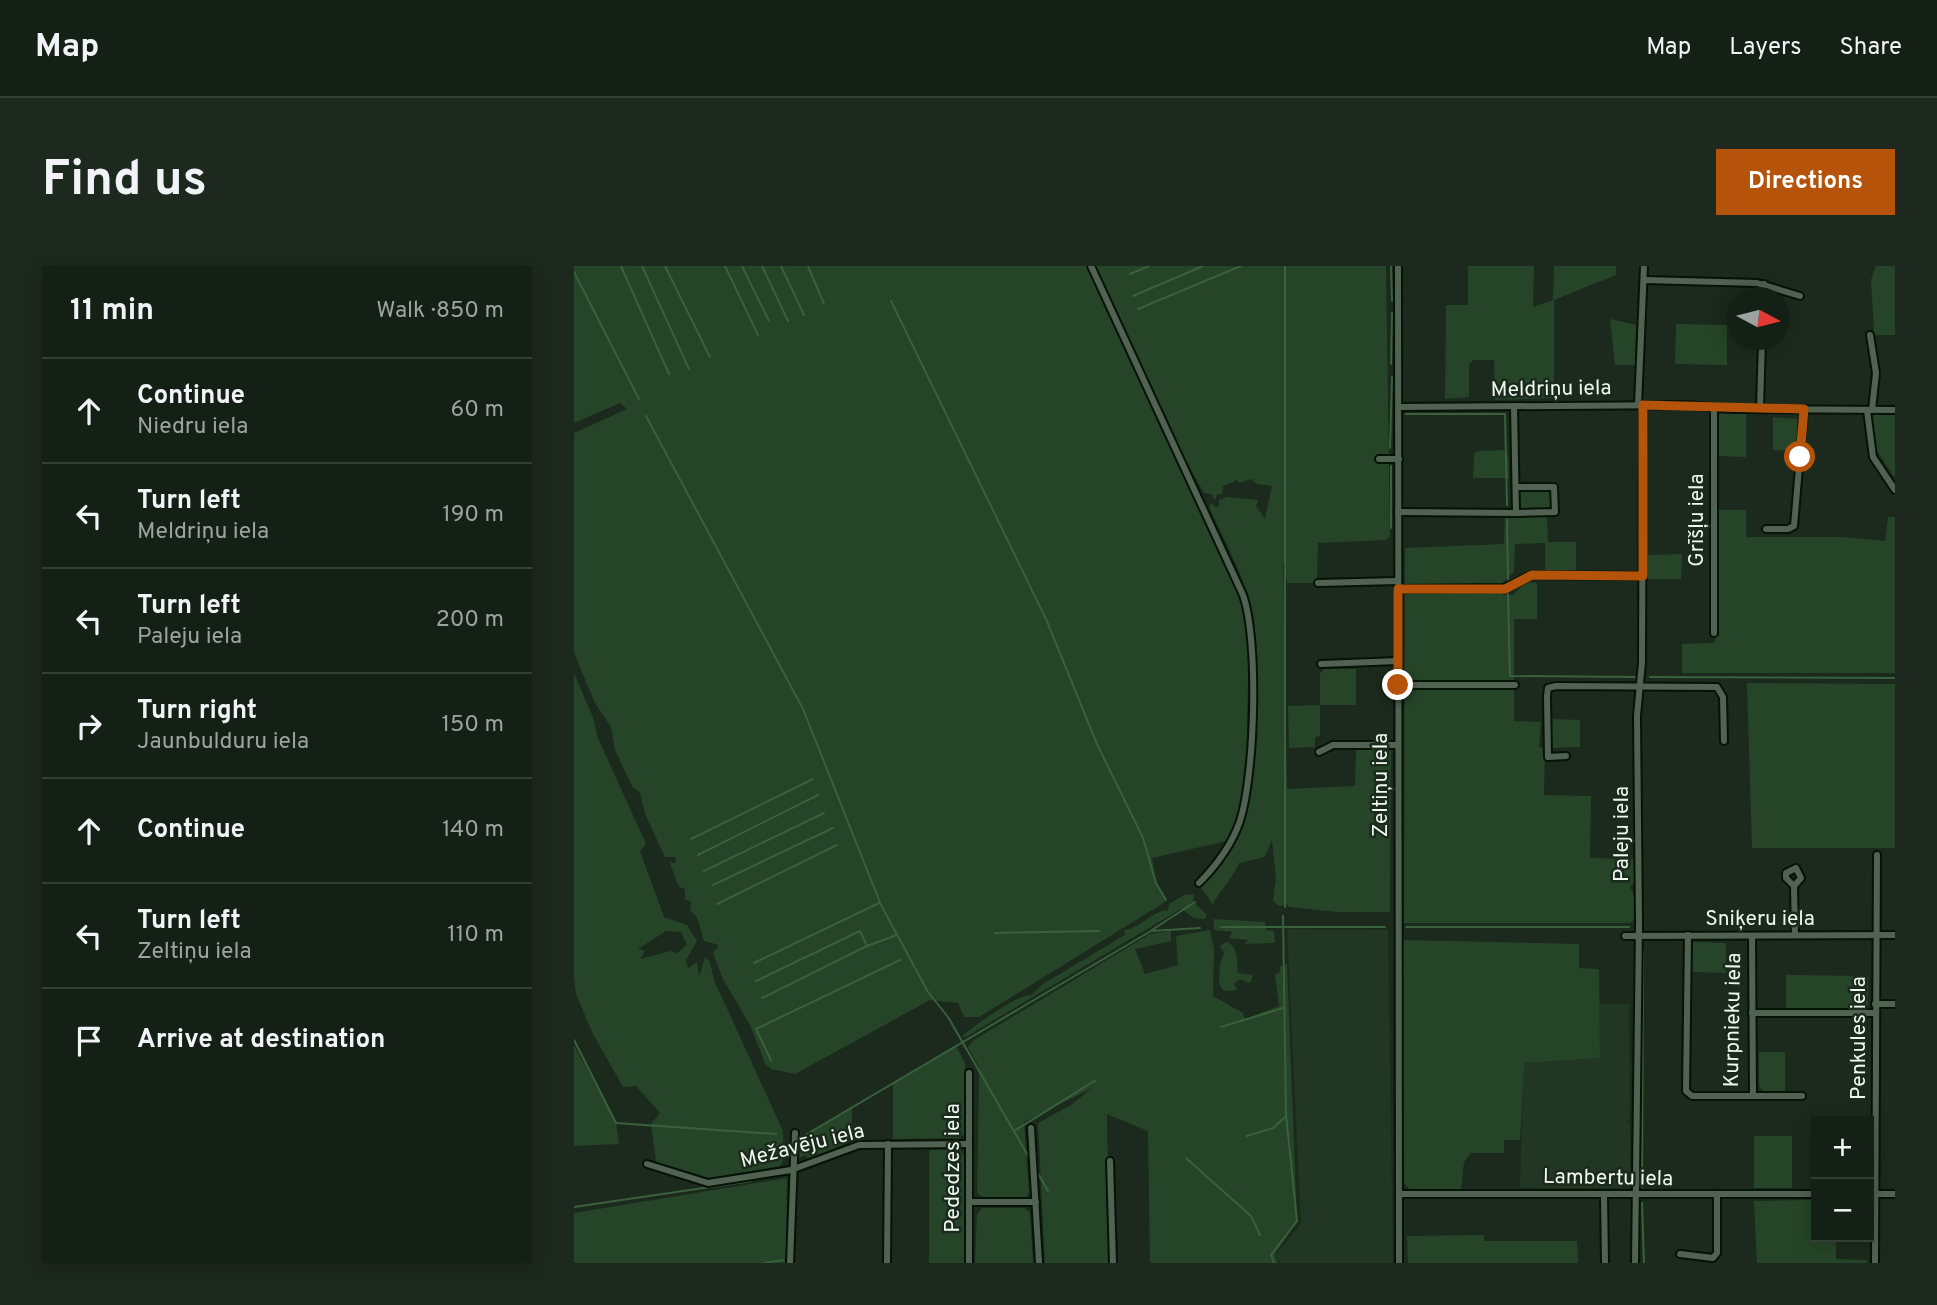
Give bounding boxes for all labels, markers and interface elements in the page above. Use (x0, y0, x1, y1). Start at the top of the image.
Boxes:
text: Map (35, 27, 99, 69)
text: Map (1646, 33, 1691, 63)
text: Layers (1729, 33, 1801, 63)
text: Share (1839, 33, 1902, 63)
button: Directions (1716, 149, 1895, 215)
text: Find us (42, 151, 207, 213)
north arrow (1727, 287, 1790, 350)
text: 11 min (70, 293, 154, 330)
text: Walk · 850 m (376, 297, 504, 326)
street label: Meldriņu iela (1490, 375, 1612, 404)
text: Continue (137, 380, 245, 413)
icon: ahead (70, 392, 108, 430)
text: 60 m (451, 396, 504, 425)
text: Niedru iela (137, 413, 248, 442)
route start (1784, 441, 1815, 472)
street label: Grīšļu iela (1684, 473, 1711, 567)
text: Turn left (137, 485, 241, 518)
icon: left (70, 497, 108, 535)
text: 190 m (442, 501, 504, 530)
text: Meldriņu iela (137, 518, 269, 547)
text: Turn left (137, 590, 241, 623)
icon: left (70, 602, 108, 640)
text: 200 m (436, 606, 504, 635)
text: Paleju iela (137, 623, 242, 652)
route end (1382, 669, 1413, 700)
text: Turn right (137, 695, 257, 728)
icon: right (70, 707, 108, 745)
text: 150 m (442, 711, 504, 740)
text: Jaunbulduru iela (137, 728, 309, 757)
street label: Zeltiņu iela (1368, 733, 1395, 837)
street label: Paleju iela (1609, 786, 1636, 882)
icon: ahead (70, 812, 108, 850)
text: Continue (137, 814, 245, 847)
text: 140 m (442, 816, 504, 845)
text: Turn left (137, 905, 241, 938)
street label: Sniķeru iela (1705, 906, 1815, 933)
icon: left (70, 917, 108, 955)
text: 110 m (447, 921, 504, 950)
text: Zeltiņu iela (137, 938, 252, 967)
street label: Kurpnieku iela (1719, 952, 1748, 1088)
street label: Penkules iela (1846, 976, 1873, 1100)
icon: arrive (70, 1022, 108, 1060)
text: Arrive at destination (137, 1024, 385, 1057)
street label: Pededzes iela (940, 1103, 967, 1233)
map controls (1811, 1116, 1874, 1242)
button: + (1811, 1116, 1874, 1179)
street label: Mežavēju iela (737, 1118, 867, 1175)
street label: Lambertu iela (1543, 1164, 1673, 1193)
button: − (1811, 1179, 1874, 1242)

